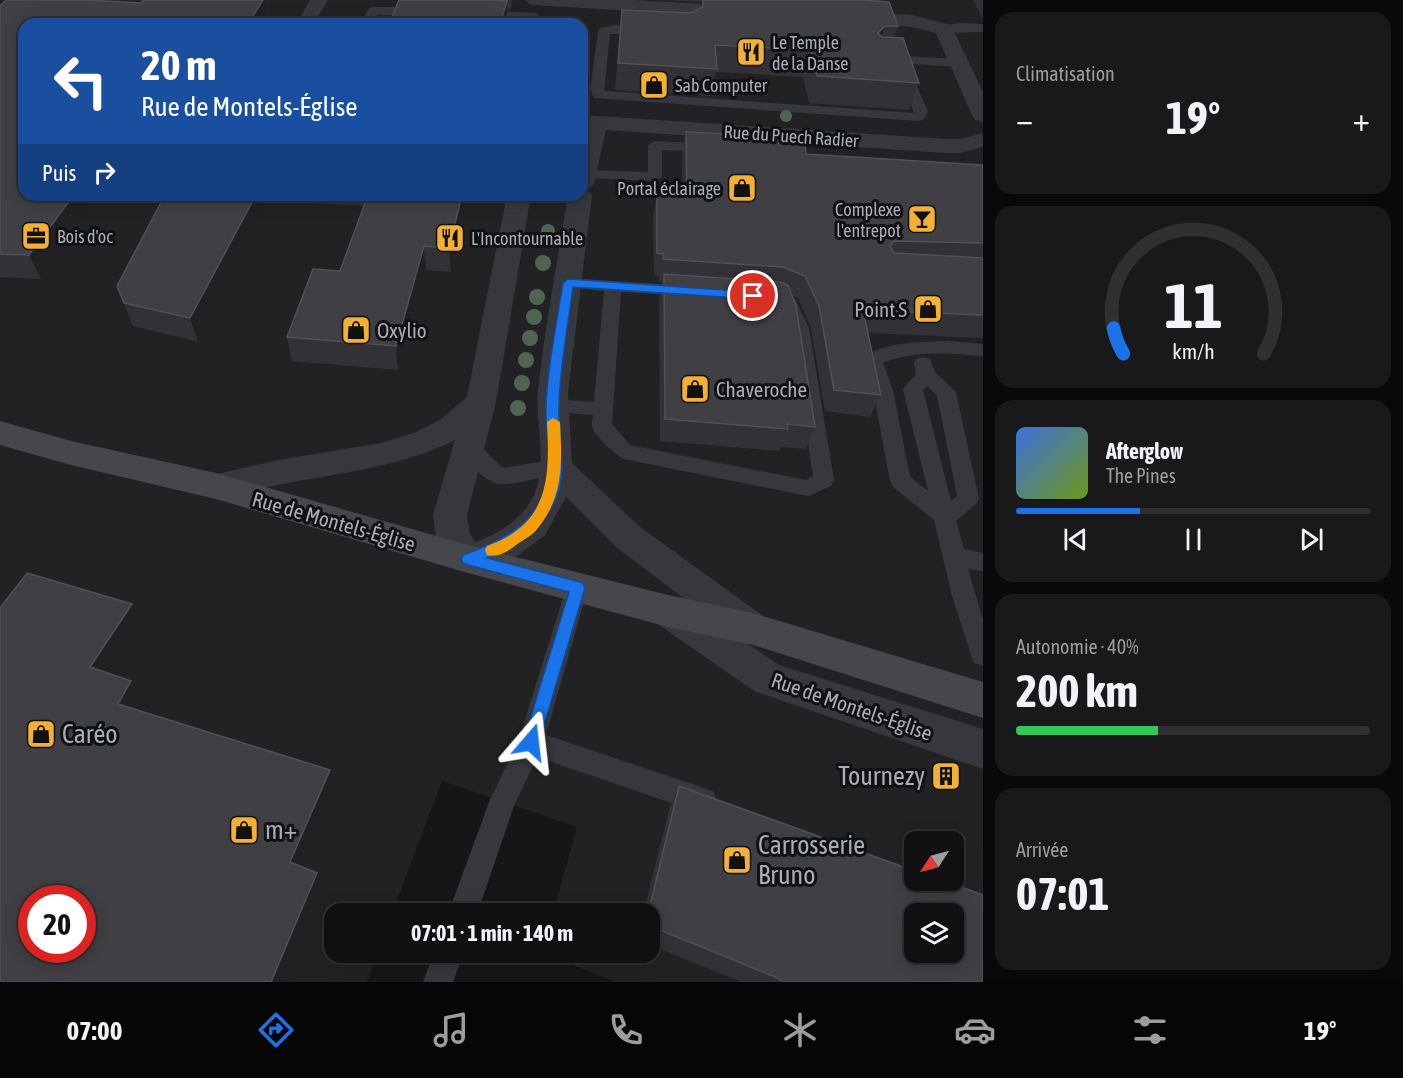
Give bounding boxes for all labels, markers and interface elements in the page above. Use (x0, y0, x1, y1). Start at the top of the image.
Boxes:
place label: Le Temple de la Danse (772, 32, 848, 74)
restaurant icon: Le Temple de la Danse (735, 36, 767, 68)
text: 20 m (141, 41, 216, 89)
icon: left (42, 42, 120, 120)
text: Climatisation (1016, 62, 1115, 85)
shop icon: Sab Computer (638, 69, 670, 101)
place label: Sab Computer (675, 75, 768, 96)
text: Rue de Montels-Église (141, 91, 358, 122)
text: 19° (1166, 92, 1220, 144)
text: − (1016, 100, 1033, 138)
text: + (1353, 100, 1370, 138)
street label: Rue du Puech Radier (723, 121, 860, 151)
icon: right (88, 156, 121, 189)
text: Puis (42, 160, 76, 186)
shop icon: Portal éclairage (726, 172, 758, 204)
place label: Portal éclairage (617, 178, 721, 199)
place label: Complexe l'entrepot (835, 199, 901, 241)
bar icon: Complexe l'entrepot (906, 203, 938, 235)
office icon: Bois d'oc (20, 220, 52, 252)
restaurant icon: L'Incontournable (434, 222, 466, 254)
place label: Bois d'oc (57, 226, 113, 247)
place label: L'Incontournable (471, 228, 583, 249)
pin (727, 270, 778, 321)
text: 11 (1164, 270, 1222, 341)
icon: arrive (736, 279, 769, 312)
shop icon: Point S (912, 293, 944, 325)
place label: Point S (854, 297, 907, 321)
shop icon: Oxylio (340, 314, 372, 346)
place label: Oxylio (377, 318, 427, 342)
text: km/h (1172, 339, 1214, 364)
shop icon: Chaveroche (679, 373, 711, 405)
place label: Chaveroche (716, 377, 807, 401)
text: Afterglow (1106, 438, 1183, 464)
text: The Pines (1106, 464, 1176, 487)
street label: Rue de Montels-Église (250, 486, 418, 556)
icon: previous (1059, 523, 1092, 556)
icon: pause (1177, 523, 1210, 556)
icon: next (1295, 523, 1328, 556)
text: Autonomie · 40% (1016, 635, 1139, 658)
text: 200 km (1016, 665, 1138, 717)
street label: Rue de Montels-Église (768, 667, 936, 745)
position arrow (499, 710, 563, 774)
shop icon: Caréo (25, 718, 57, 750)
place label: Caréo (62, 719, 117, 749)
building icon: Tournezy (930, 760, 962, 792)
place label: Tournezy (838, 761, 925, 791)
shop icon: m+ (228, 814, 260, 846)
place label: m+ (265, 815, 297, 845)
place label: Carrosserie Bruno (758, 830, 865, 890)
north arrow (904, 831, 964, 891)
map controls (904, 831, 964, 963)
text: Arrivée (1016, 838, 1068, 861)
shop icon: Carrosserie Bruno (721, 844, 753, 876)
text: 07:01 (1016, 868, 1110, 920)
speed limit sign: 20 (18, 885, 96, 963)
button: layers (904, 903, 964, 963)
text: 07:01 · 1 min · 140 m (411, 920, 573, 946)
icon: directions (255, 1009, 297, 1051)
icon: music (430, 1009, 472, 1051)
icon: phone (605, 1009, 647, 1051)
icon: climate (779, 1009, 821, 1051)
icon: car (954, 1009, 996, 1051)
icon: filters (1129, 1009, 1171, 1051)
text: 07:00 (66, 1015, 122, 1046)
text: 19° (1304, 1015, 1337, 1046)

